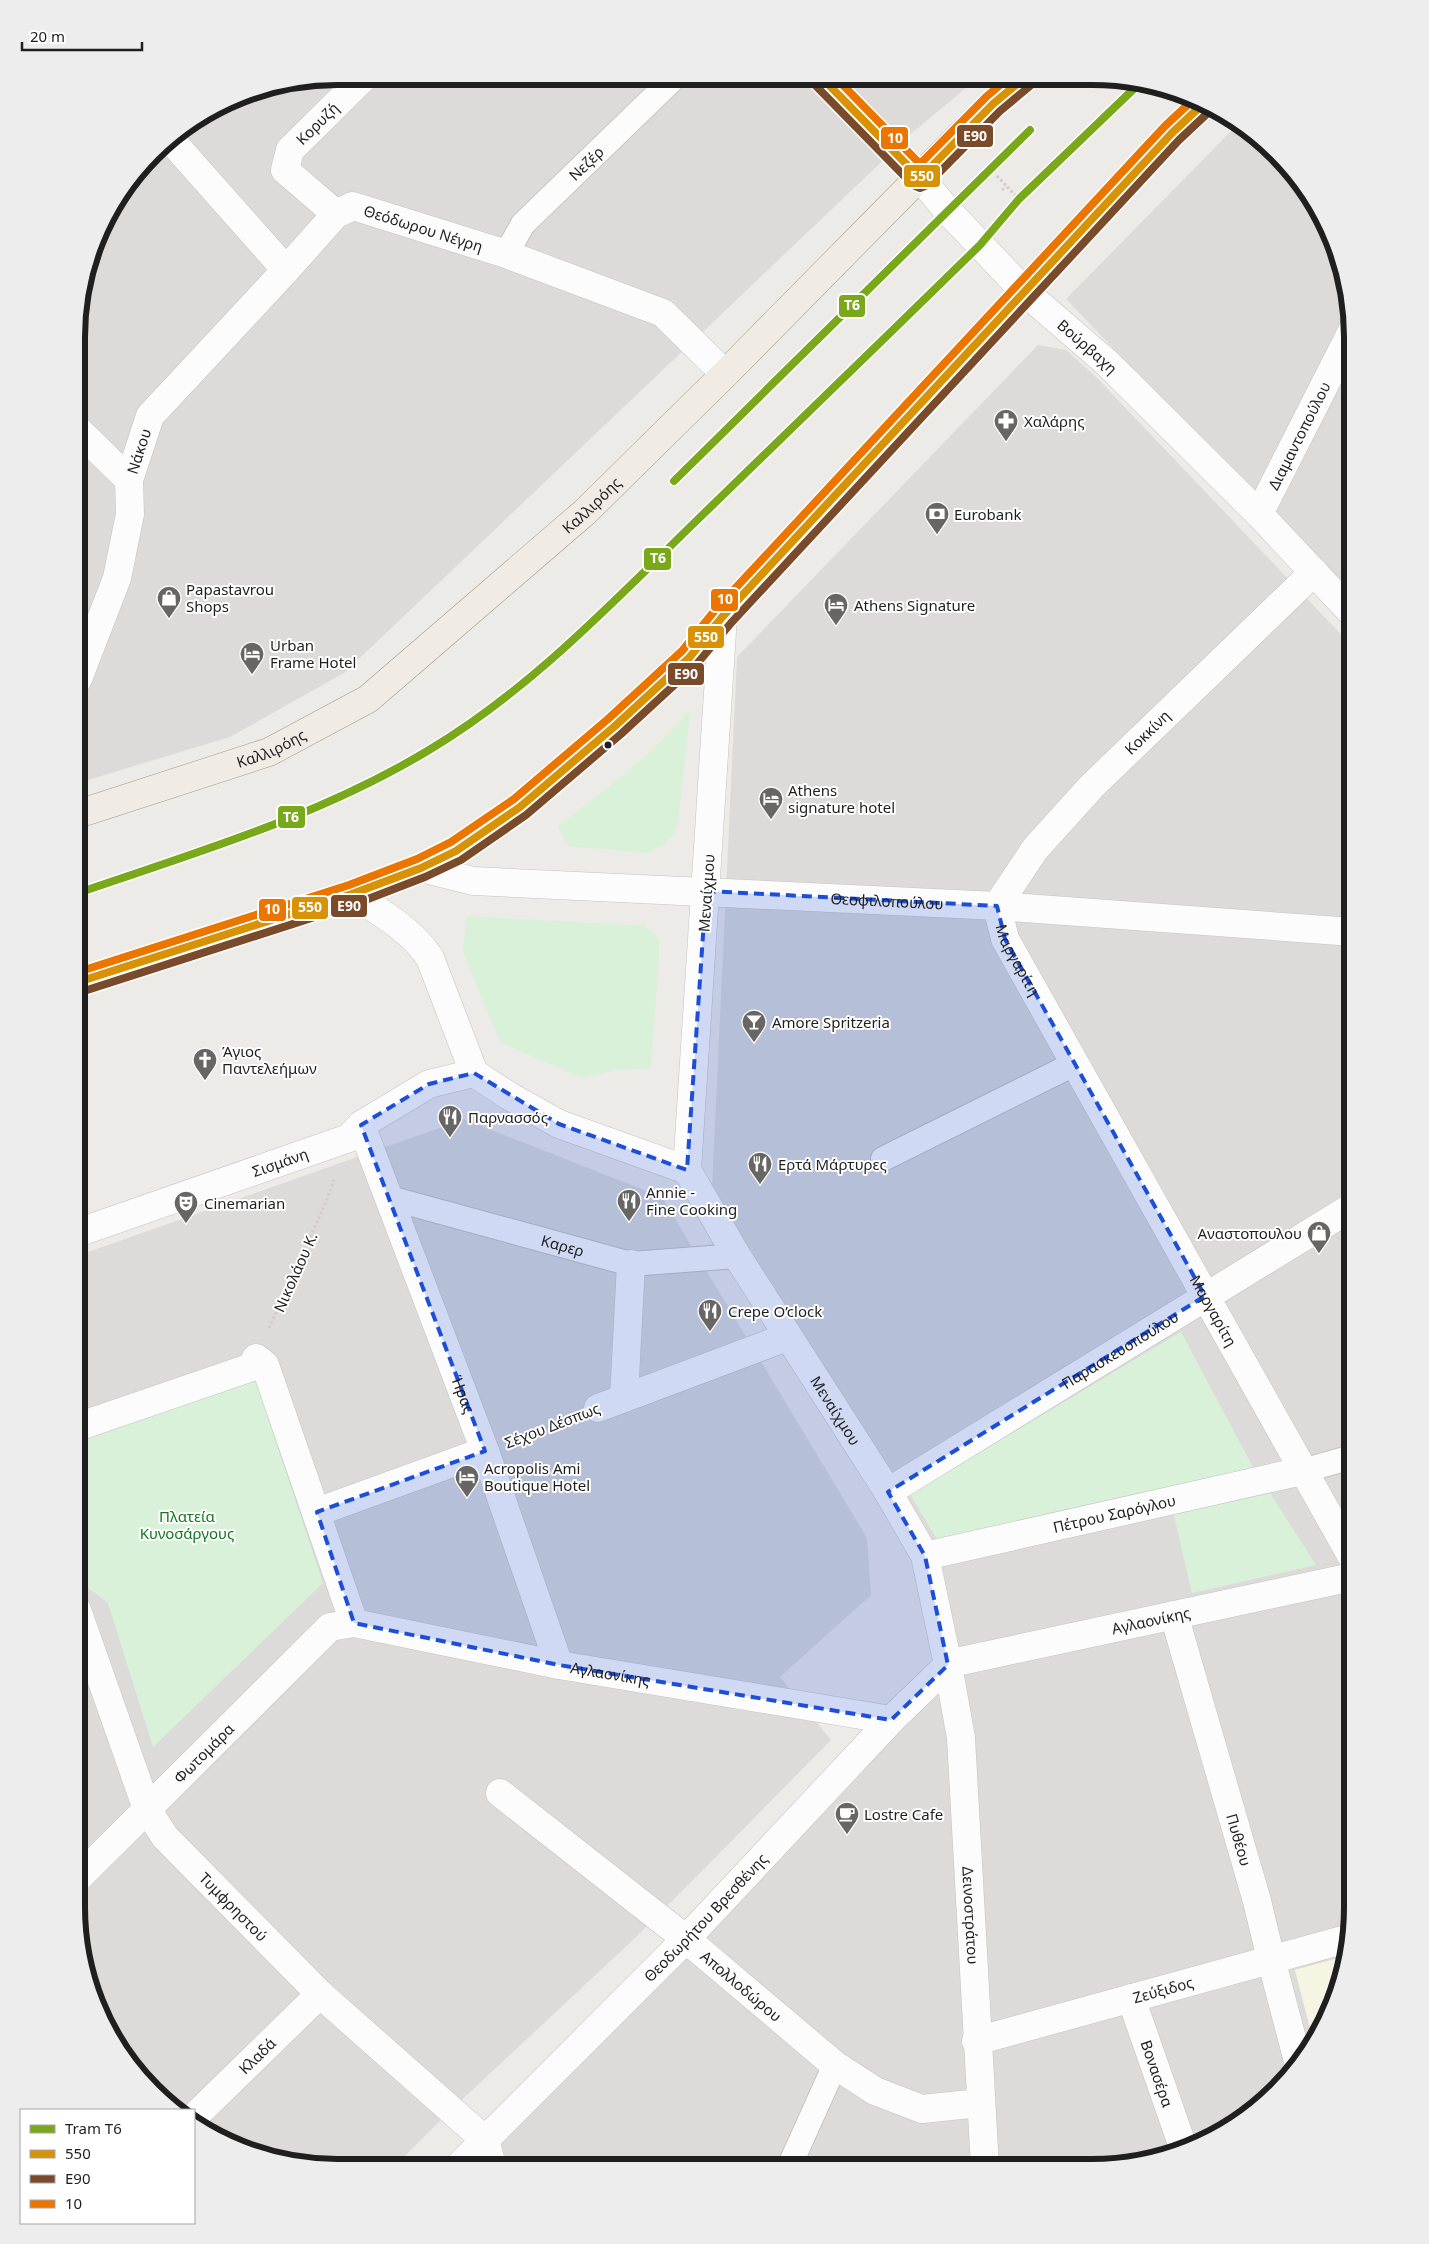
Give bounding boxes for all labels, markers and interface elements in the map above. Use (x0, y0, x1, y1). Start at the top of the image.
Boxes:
scale bar (22, 20, 142, 52)
text: 20 m (30, 26, 65, 46)
street label: Κορυζή (291, 98, 343, 149)
line badge: Ε90 (956, 124, 994, 148)
line badge: 10 (880, 126, 909, 150)
text: Ε90 (963, 126, 987, 145)
text: 10 (887, 128, 903, 147)
street label: Νεζέρ (564, 142, 608, 185)
line badge: 550 (903, 164, 941, 188)
text: 550 (910, 166, 934, 185)
street label: Θεόδωρου Νέγρη (361, 200, 485, 256)
line badge: Τ6 (838, 294, 866, 318)
text: Τ6 (844, 295, 860, 314)
street label: Βούρβαχη (1053, 315, 1122, 378)
street label: Διαμαντοπούλου (1263, 378, 1335, 493)
pharmacy icon: Χαλάρης (993, 408, 1019, 442)
place label: Χαλάρης (1024, 411, 1085, 431)
street label: Νάκου (122, 426, 155, 476)
street label: Καλλιρόης (558, 472, 625, 537)
bank icon: Eurobank (924, 501, 950, 535)
place label: Eurobank (954, 504, 1022, 524)
line badge: Τ6 (643, 547, 672, 571)
text: Τ6 (650, 548, 666, 567)
place label: Papastavrou Shops (186, 579, 274, 616)
shop icon: Papastavrou Shops (156, 585, 182, 619)
line badge: 10 (710, 588, 739, 612)
text: 10 (717, 589, 733, 608)
hotel icon: Athens Signature (823, 592, 849, 626)
place label: Athens Signature (854, 595, 975, 615)
line badge: 550 (687, 625, 725, 649)
text: 550 (694, 627, 718, 646)
place label: Urban Frame Hotel (270, 635, 356, 672)
hotel icon: Urban Frame Hotel (239, 641, 265, 675)
line badge: Ε90 (667, 662, 705, 686)
text: Ε90 (674, 664, 698, 683)
street label: Κοκκίνη (1120, 705, 1174, 759)
street label: Καλλιρόης (234, 724, 309, 772)
unlabelled marker (603, 740, 613, 750)
place label: Athens signature hotel (788, 780, 895, 817)
hotel icon: Athens signature hotel (758, 786, 784, 820)
line badge: Τ6 (277, 805, 306, 829)
text: Τ6 (283, 807, 299, 826)
street label: Μεναίχμου (693, 853, 719, 933)
street label: Θεοφιλοπούλου (830, 888, 944, 913)
line badge: Ε90 (330, 894, 368, 918)
line badge: 550 (291, 896, 329, 920)
text: Ε90 (337, 896, 361, 915)
text: 550 (298, 897, 322, 916)
line badge: 10 (258, 898, 287, 922)
text: 10 (264, 899, 280, 918)
street label: Μαργαρίτη (992, 922, 1045, 999)
bar icon: Amore Spritzeria (741, 1009, 767, 1043)
place label: Amore Spritzeria (772, 1012, 890, 1032)
place label: Άγιος Παντελεήμων (222, 1041, 317, 1078)
church icon: Άγιος Παντελεήμων (192, 1047, 218, 1081)
restaurant icon: Παρνασσός (437, 1104, 463, 1138)
place label: Παρνασσός (468, 1107, 548, 1127)
street label: Σισμάνη (249, 1143, 311, 1181)
restaurant icon: Ερτά Μάρτυρες (747, 1151, 773, 1185)
place label: Ερτά Μάρτυρες (778, 1154, 887, 1174)
place label: Annie - Fine Cooking (646, 1182, 737, 1219)
restaurant icon: Annie - Fine Cooking (616, 1188, 642, 1222)
theatre icon: Cinemarian (173, 1190, 199, 1224)
place label: Cinemarian (204, 1193, 285, 1213)
shop icon: Αναστοπουλου (1306, 1220, 1332, 1254)
place label: Αναστοπουλου (1198, 1223, 1302, 1243)
street label: Νικολάου K. (269, 1229, 321, 1315)
street label: Καρερ (539, 1230, 586, 1261)
street label: Μαργαρίτη (1186, 1271, 1242, 1350)
restaurant icon: Crepe O’clock (697, 1298, 723, 1332)
place label: Crepe O’clock (728, 1301, 822, 1321)
street label: Παρασκευοπούλου (1058, 1306, 1182, 1393)
street label: Ήρας (447, 1372, 480, 1416)
street label: Μεναίχμου (806, 1372, 865, 1449)
street label: Σέχου Δέσπως (501, 1398, 603, 1452)
place label: Acropolis Ami Boutique Hotel (484, 1458, 590, 1495)
hotel icon: Acropolis Ami Boutique Hotel (454, 1464, 480, 1498)
street label: Πέτρου Σαρόγλου (1051, 1490, 1178, 1537)
park label: Πλατεία Κυνοσάργους (140, 1506, 234, 1543)
street label: Αγλαονίκης (1110, 1602, 1192, 1638)
street label: Αγλαονίκης (569, 1657, 651, 1690)
street label: Φωτομάρα (169, 1718, 239, 1787)
cafe icon: Lostre Cafe (834, 1801, 860, 1835)
place label: Lostre Cafe (864, 1804, 943, 1824)
street label: Πυθέου (1222, 1811, 1256, 1868)
street label: Θεοδωρήτου Βρεσθένης (639, 1849, 771, 1986)
street label: Δεινοστράτου (958, 1866, 984, 1965)
street label: Τυμφρηστού (195, 1868, 272, 1945)
street label: Απολλοδώρου (697, 1946, 786, 2026)
street label: Ζεύξιδος (1131, 1972, 1195, 2007)
street label: Κλαδά (234, 2032, 280, 2078)
street label: Βονασέρα (1136, 2037, 1178, 2110)
legend (20, 2109, 195, 2224)
text: Tram Τ6 (65, 2118, 122, 2138)
text: 550 (65, 2143, 91, 2163)
text: Ε90 (65, 2168, 91, 2188)
text: 10 (65, 2193, 82, 2213)

